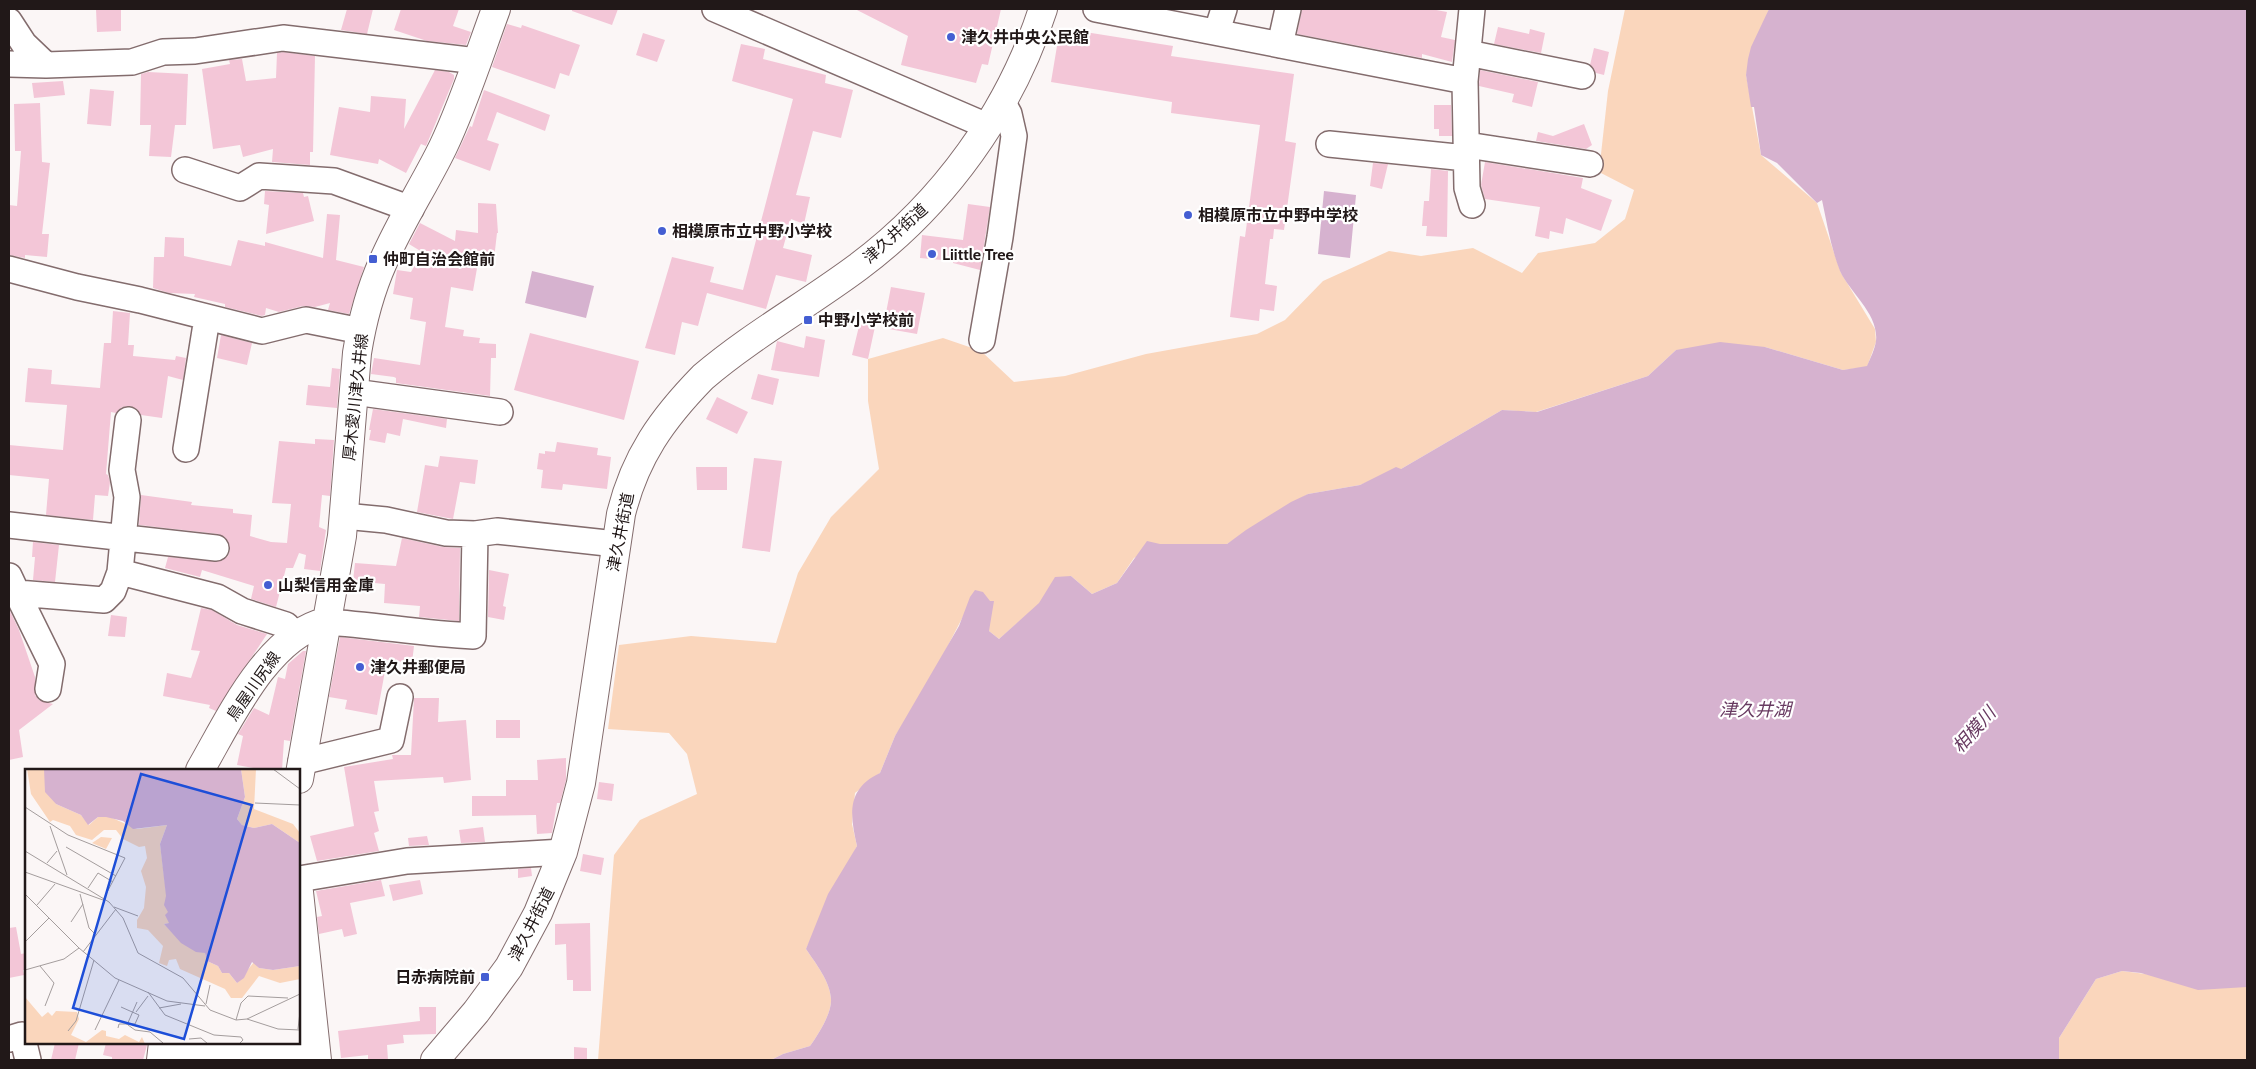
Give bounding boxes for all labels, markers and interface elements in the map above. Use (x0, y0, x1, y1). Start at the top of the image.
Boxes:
place label: 津久井中央公民館 (961, 28, 1089, 47)
marker: 津久井中央公民館 (945, 31, 957, 43)
street label: 津久井街道 (859, 200, 931, 267)
place label: 相模原市立中野中学校 (1198, 206, 1358, 225)
marker: 相模原市立中野中学校 (1182, 209, 1194, 221)
place label: 相模原市立中野小学校 (672, 222, 832, 241)
marker: 相模原市立中野小学校 (656, 225, 668, 237)
place label: Liittle Tree (942, 245, 1014, 264)
marker: Liittle Tree (926, 248, 938, 260)
place label: 仲町自治会館前 (383, 250, 495, 269)
marker: 仲町自治会館前 (367, 253, 379, 265)
place label: 中野小学校前 (818, 311, 914, 330)
marker: 中野小学校前 (802, 314, 814, 326)
street label: 厚木愛川津久井線 (339, 332, 372, 462)
street label: 津久井街道 (604, 491, 637, 573)
place label: 山梨信用金庫 (278, 576, 374, 595)
marker: 山梨信用金庫 (262, 579, 274, 591)
street label: 鳥屋川尻線 (223, 648, 284, 725)
place label: 津久井郵便局 (370, 658, 466, 677)
marker: 津久井郵便局 (354, 661, 366, 673)
water label: 津久井湖 (1719, 699, 1794, 721)
water label: 相模川 (1948, 701, 2002, 757)
inset map (25, 769, 300, 1044)
street label: 津久井街道 (505, 884, 558, 964)
place label: 日赤病院前 (395, 968, 475, 987)
marker: 日赤病院前 (479, 971, 491, 983)

